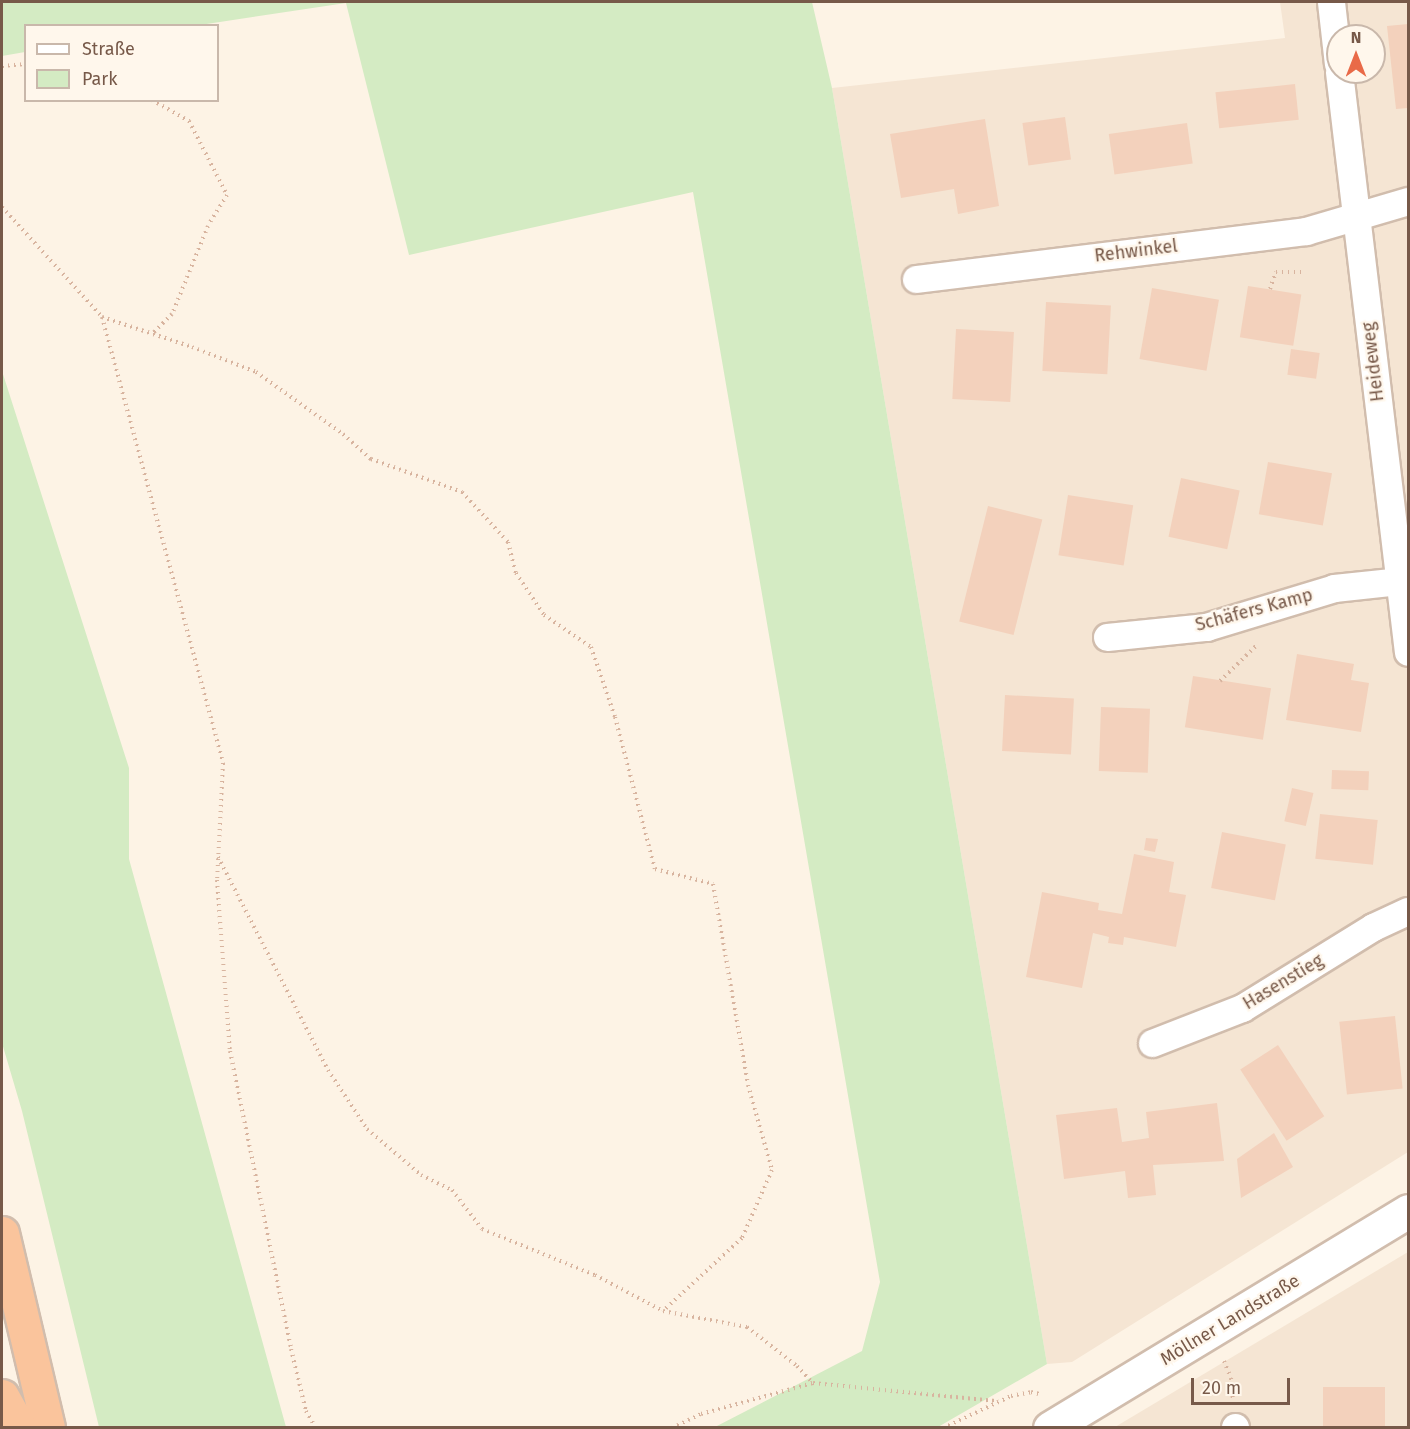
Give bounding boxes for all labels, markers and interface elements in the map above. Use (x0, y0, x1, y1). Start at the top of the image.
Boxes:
legend (24, 24, 219, 102)
north arrow (1326, 24, 1386, 84)
text: N (1351, 28, 1361, 47)
text: Straße (82, 38, 135, 60)
text: Park (82, 68, 117, 90)
street label: Rehwinkel (1093, 235, 1179, 267)
street label: Heideweg (1357, 321, 1389, 403)
street label: Schäfers Kamp (1193, 584, 1315, 636)
street label: Hasenstieg (1239, 950, 1327, 1014)
street label: Möllner Landstraße (1156, 1270, 1304, 1370)
scale bar (1194, 1366, 1293, 1404)
text: 20 m (1202, 1377, 1241, 1399)

